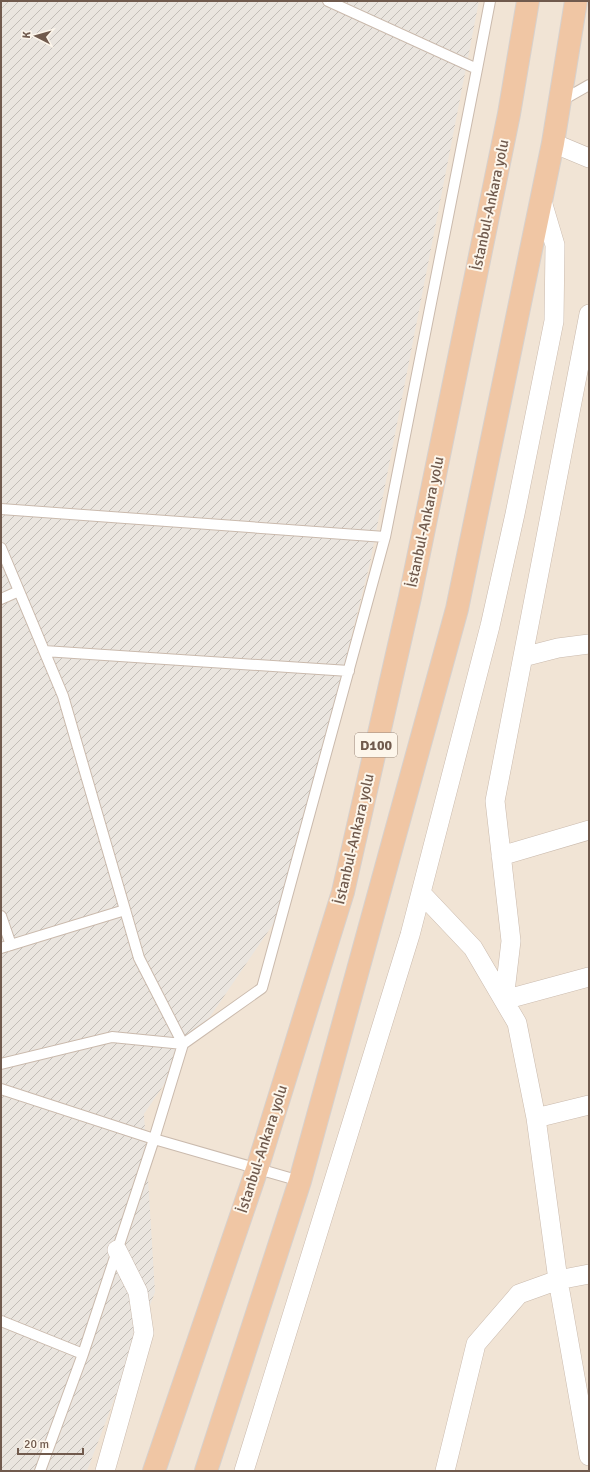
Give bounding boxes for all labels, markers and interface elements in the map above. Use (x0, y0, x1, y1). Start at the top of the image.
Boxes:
north arrow (16, 16, 56, 56)
text: K (20, 31, 33, 39)
street label: İstanbul-Ankara yolu (467, 138, 513, 272)
street label: İstanbul-Ankara yolu (402, 455, 448, 589)
road number: D100 (355, 733, 397, 757)
street label: İstanbul-Ankara yolu (330, 772, 378, 906)
street label: İstanbul-Ankara yolu (233, 1083, 291, 1215)
scale bar (18, 1430, 83, 1456)
text: 20 m (24, 1437, 49, 1452)

